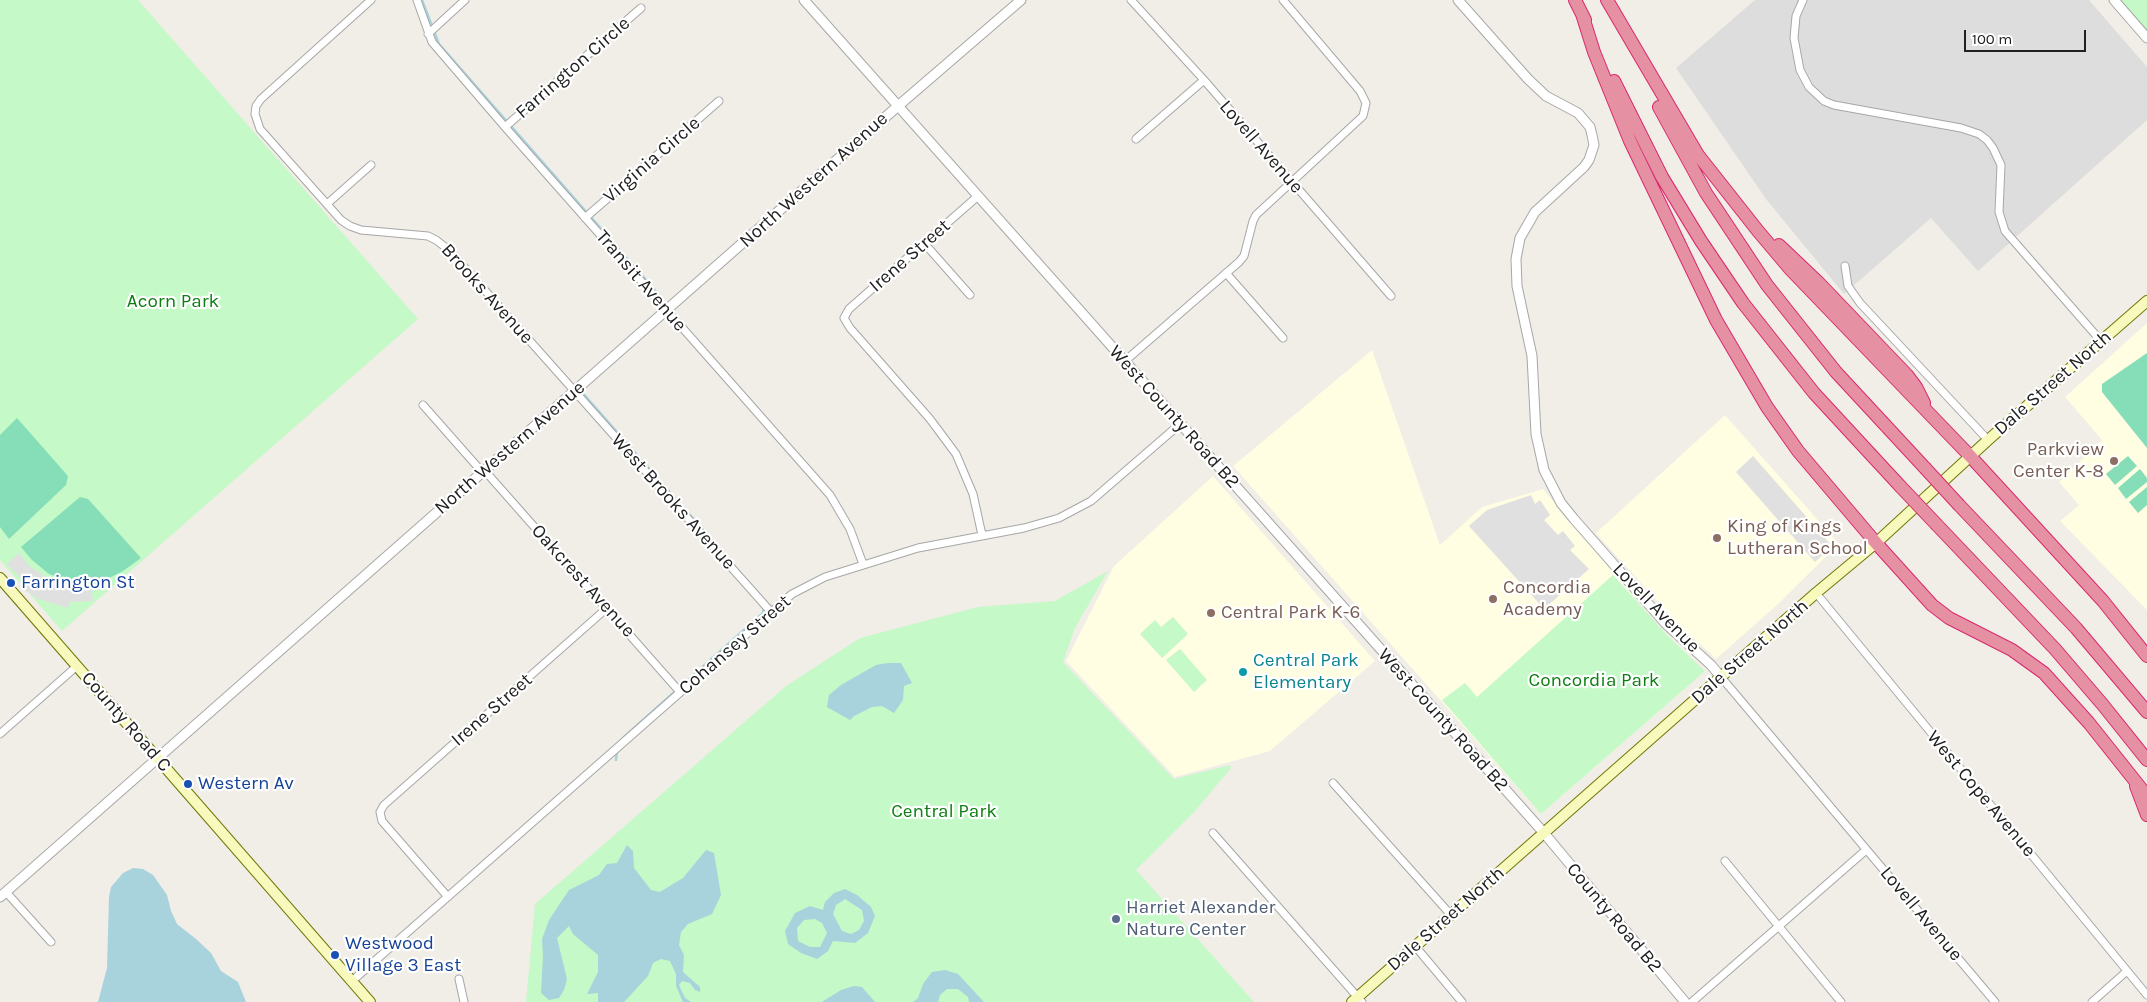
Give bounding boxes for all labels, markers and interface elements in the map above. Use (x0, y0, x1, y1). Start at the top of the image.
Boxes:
street label: Farrington Circle (511, 12, 635, 124)
scale bar (1967, 20, 2090, 52)
text: 100 m (1972, 30, 2012, 48)
street label: Lovell Avenue (1214, 96, 1308, 198)
street label: North Western Avenue (735, 107, 893, 253)
street label: Virginia Circle (599, 112, 705, 208)
street label: Irene Street (865, 215, 955, 297)
street label: Transit Avenue (591, 226, 691, 336)
street label: Brooks Avenue (436, 239, 538, 349)
park label: Acorn Park (127, 291, 219, 313)
street label: Dale Street North (1990, 326, 2116, 440)
street label: West County Road B2 (1104, 341, 1244, 493)
street label: North Western Avenue (430, 376, 590, 520)
street label: West Brooks Avenue (606, 429, 740, 575)
place label: Parkview Center K-8 (2013, 439, 2104, 483)
marker: Parkview Center K-8 (2108, 455, 2120, 467)
place label: King of Kings Lutheran School (1727, 516, 1868, 560)
street label: Oakcrest Avenue (526, 520, 640, 642)
marker: King of Kings Lutheran School (1711, 532, 1723, 544)
street label: Lovell Avenue (1607, 558, 1705, 658)
place label: Farrington St (21, 572, 135, 594)
marker: Farrington St (5, 577, 17, 589)
place label: Concordia Academy (1503, 577, 1591, 621)
street label: Cohansey Street (674, 590, 796, 700)
marker: Concordia Academy (1487, 593, 1499, 605)
street label: Dale Street North (1687, 595, 1813, 709)
place label: Central Park K-6 (1221, 602, 1360, 624)
marker: Central Park K-6 (1205, 607, 1217, 619)
street label: West County Road B2 (1373, 644, 1513, 796)
place label: Central Park Elementary (1253, 650, 1359, 694)
marker: Central Park Elementary (1237, 666, 1249, 678)
street label: County Road C (76, 667, 176, 777)
street label: Irene Street (447, 669, 537, 751)
park label: Concordia Park (1529, 670, 1659, 692)
street label: West Cope Avenue (1922, 726, 2040, 862)
place label: Western Av (198, 773, 294, 795)
marker: Western Av (182, 778, 194, 790)
park label: Central Park (891, 801, 997, 823)
street label: County Road B2 (1561, 858, 1667, 978)
street label: Dale Street North (1383, 862, 1509, 976)
street label: Lovell Avenue (1875, 862, 1967, 966)
place label: Harriet Alexander Nature Center (1126, 897, 1275, 941)
marker: Harriet Alexander Nature Center (1110, 913, 1122, 925)
place label: Westwood Village 3 East (345, 933, 461, 977)
marker: Westwood Village 3 East (329, 949, 341, 961)

